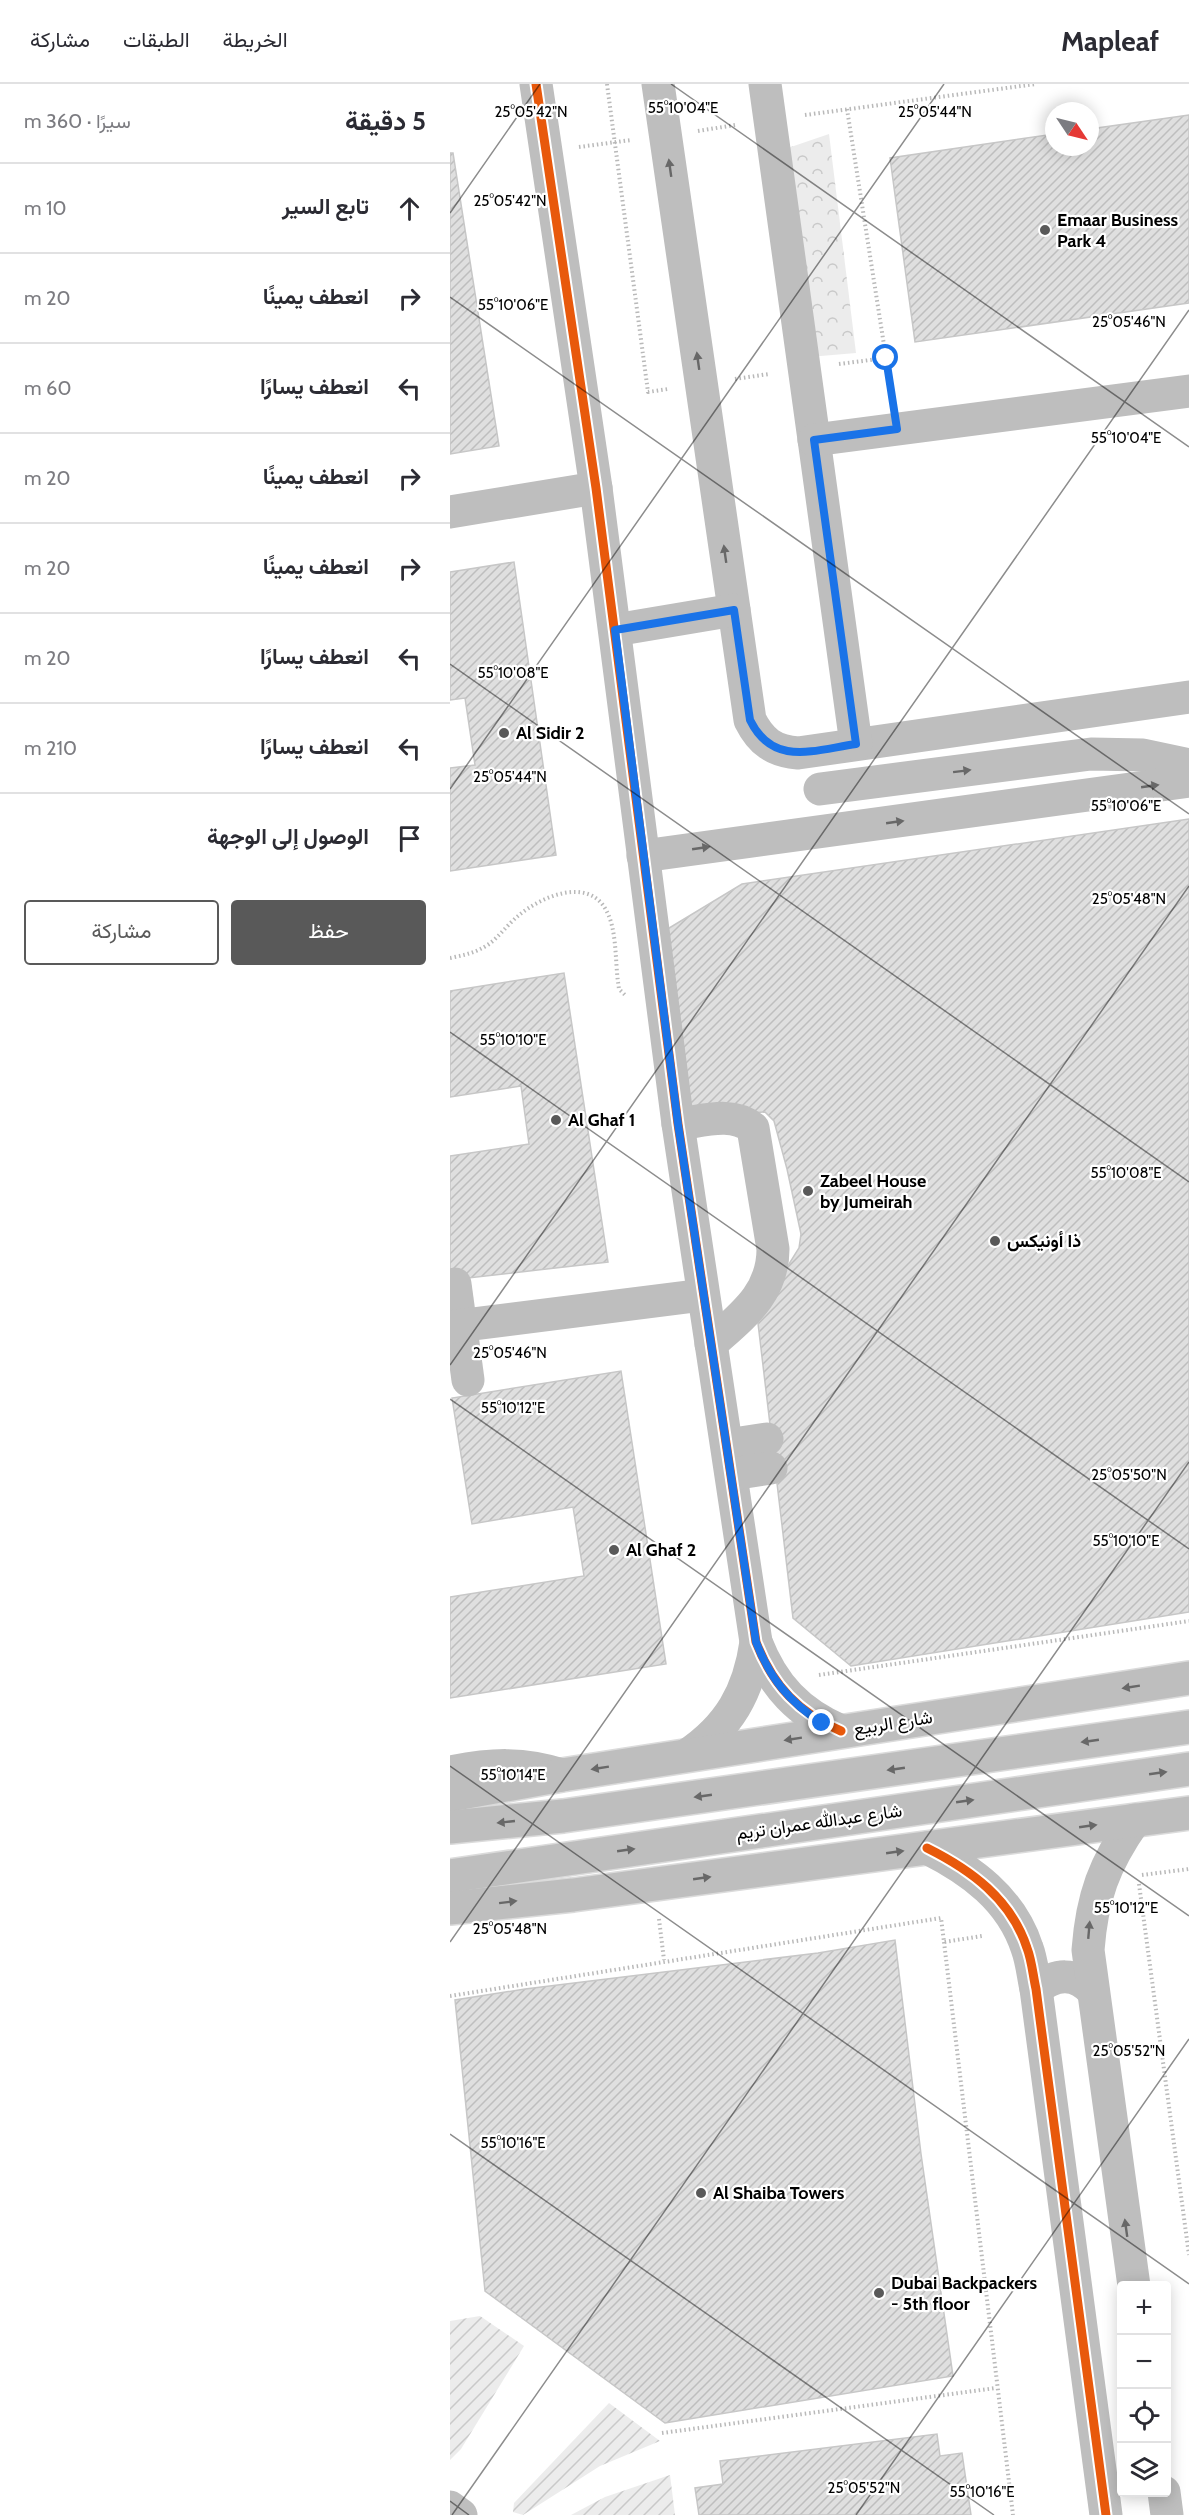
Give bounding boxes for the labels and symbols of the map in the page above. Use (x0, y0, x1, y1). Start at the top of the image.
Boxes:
text: 55°10'04"E (648, 99, 718, 117)
north arrow (1045, 102, 1099, 156)
text: 25°05'42"N (494, 103, 568, 121)
text: 25°05'44"N (898, 103, 972, 121)
one-way arrow (665, 158, 674, 177)
text: 25°05'42"N (473, 192, 547, 210)
place label: Emaar Business Park 4 (1057, 209, 1179, 252)
marker: Emaar Business Park 4 (1038, 223, 1052, 237)
text: 55°10'06"E (478, 296, 548, 314)
text: 25°05'46"N (1092, 313, 1166, 331)
route start (872, 344, 898, 370)
one-way arrow (693, 351, 702, 370)
text: 55°10'04"E (1091, 429, 1161, 447)
one-way arrow (721, 544, 730, 563)
text: 55°10'08"E (477, 664, 549, 682)
place label: Al Sidir 2 (516, 722, 585, 744)
marker: Al Sidir 2 (497, 726, 511, 740)
one-way arrow (952, 766, 971, 776)
text: 25°05'44"N (473, 768, 547, 786)
one-way arrow (1141, 782, 1160, 791)
text: 55°10'06"E (1091, 797, 1161, 815)
one-way arrow (885, 817, 904, 826)
one-way arrow (692, 844, 711, 853)
text: 25°05'48"N (1092, 890, 1166, 908)
text: 55°10'10"E (479, 1031, 547, 1049)
place label: Al Ghaf 1 (568, 1109, 635, 1131)
marker: Al Ghaf 1 (549, 1113, 563, 1127)
text: 55°10'08"E (1090, 1164, 1162, 1182)
place label: Zabeel House by Jumeirah (820, 1170, 926, 1213)
marker: Zabeel House by Jumeirah (801, 1184, 815, 1198)
place label: ذا أونيكس (1007, 1230, 1081, 1252)
marker: ذا أونيكس (988, 1234, 1002, 1248)
text: 25°05'46"N (473, 1344, 547, 1362)
text: 55°10'12"E (481, 1399, 545, 1417)
text: 25°05'50"N (1091, 1466, 1167, 1484)
text: 55°10'10"E (1092, 1532, 1160, 1550)
place label: Al Ghaf 2 (626, 1539, 696, 1561)
marker: Al Ghaf 2 (607, 1543, 621, 1557)
one-way arrow (1122, 1682, 1141, 1691)
street label: شارع الربيع (852, 1706, 934, 1741)
route end (808, 1709, 834, 1735)
one-way arrow (784, 1734, 803, 1743)
one-way arrow (1080, 1737, 1099, 1746)
one-way arrow (591, 1764, 610, 1773)
one-way arrow (887, 1764, 906, 1773)
text: 55°10'14"E (480, 1766, 546, 1784)
one-way arrow (1148, 1769, 1167, 1778)
one-way arrow (694, 1791, 713, 1801)
one-way arrow (955, 1796, 974, 1805)
street label: شارع عبدالله عمران تريم (735, 1799, 904, 1846)
one-way arrow (497, 1817, 516, 1827)
one-way arrow (1079, 1822, 1098, 1831)
one-way arrow (617, 1845, 636, 1854)
one-way arrow (886, 1847, 905, 1856)
one-way arrow (692, 1873, 711, 1882)
one-way arrow (499, 1898, 518, 1907)
text: 55°10'12"E (1094, 1899, 1158, 1917)
text: 25°05'48"N (473, 1920, 547, 1938)
one-way arrow (1085, 1921, 1094, 1940)
text: 25°05'52"N (1093, 2042, 1165, 2060)
text: 55°10'16"E (480, 2134, 546, 2152)
place label: Al Shaiba Towers (713, 2182, 845, 2204)
marker: Al Shaiba Towers (694, 2186, 708, 2200)
one-way arrow (1122, 2218, 1131, 2237)
place label: Dubai Backpackers - 5th floor (891, 2272, 1038, 2315)
marker: Dubai Backpackers - 5th floor (872, 2286, 886, 2300)
text: 25°05'52"N (828, 2479, 900, 2497)
text: 55°10'16"E (949, 2483, 1015, 2501)

